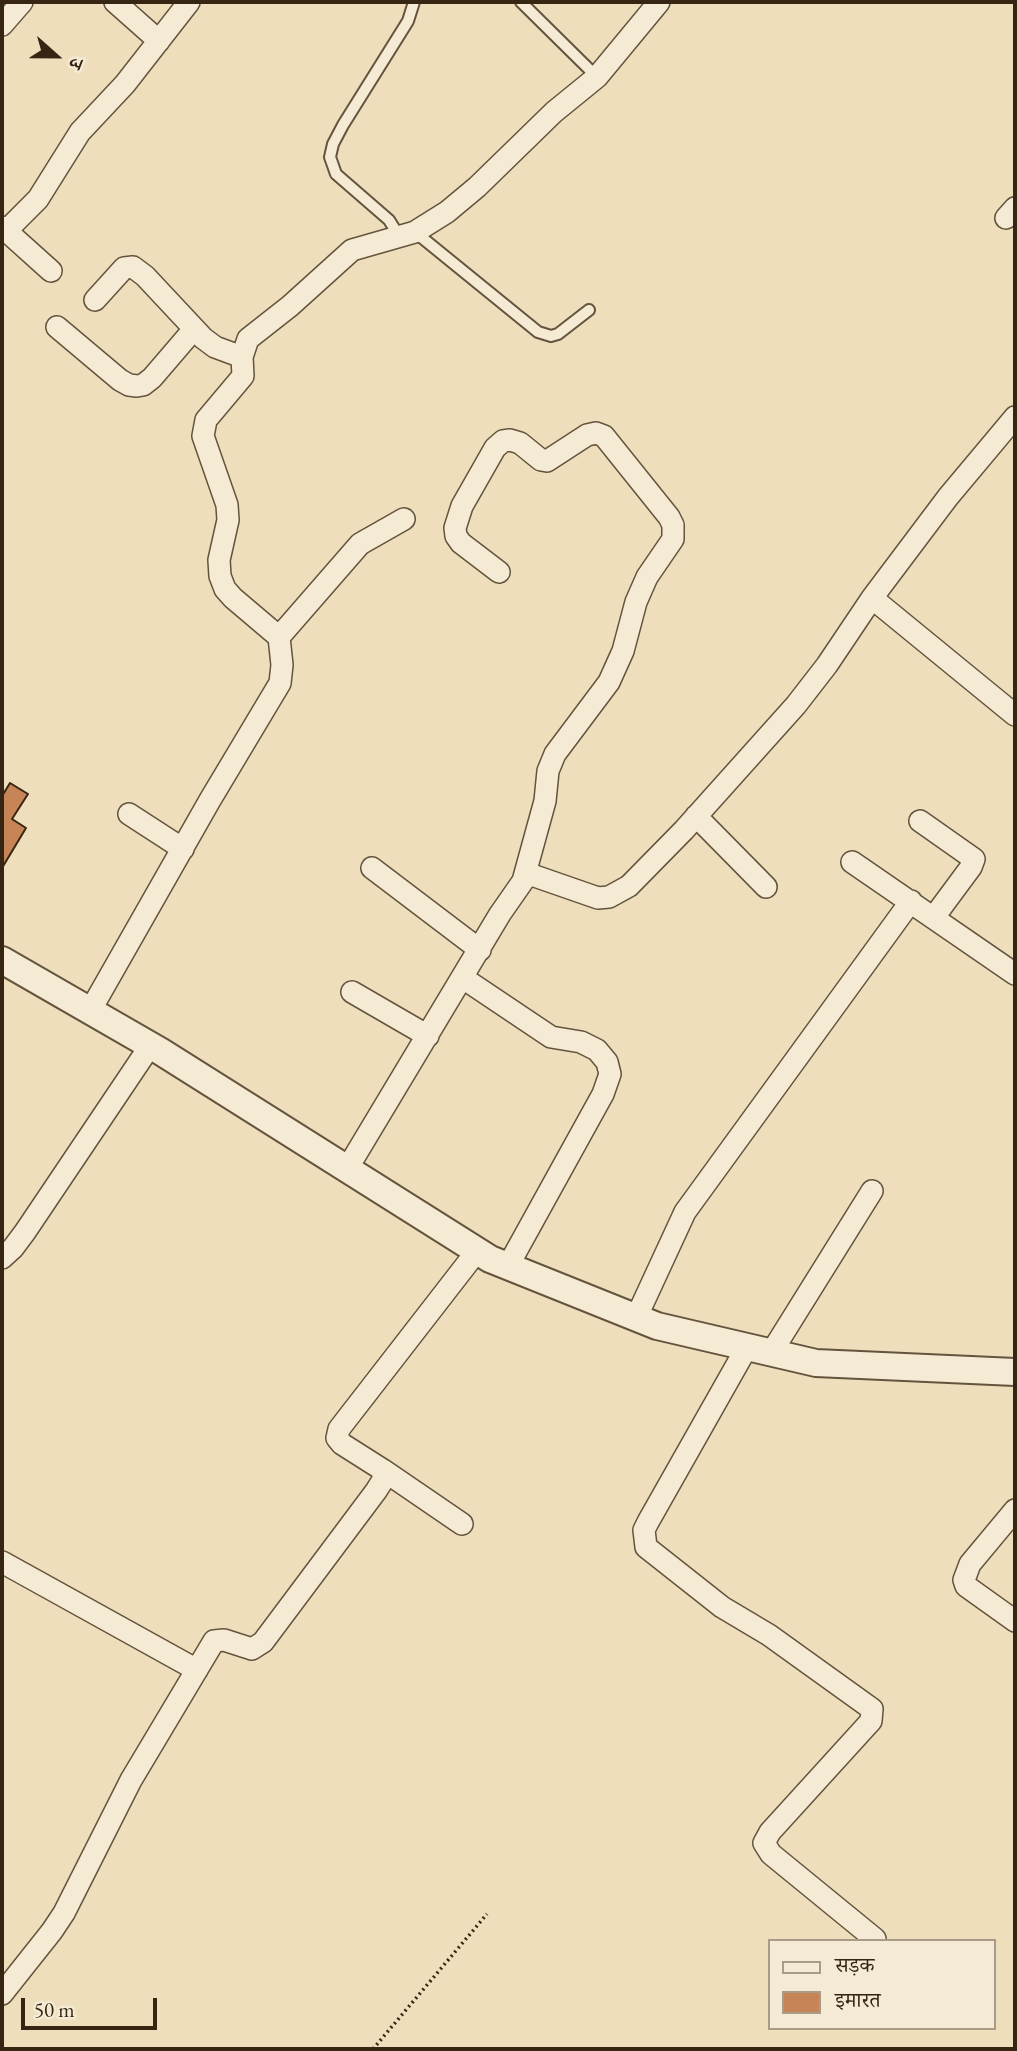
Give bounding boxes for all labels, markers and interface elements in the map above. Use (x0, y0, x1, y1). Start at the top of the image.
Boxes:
north arrow (21, 21, 91, 91)
text: उ (63, 55, 89, 73)
legend (768, 1939, 996, 2030)
text: सड़क (835, 1951, 874, 1978)
scale bar (24, 1984, 161, 2028)
text: इमारत (835, 1986, 881, 2013)
text: 50 m (34, 1996, 75, 2023)

